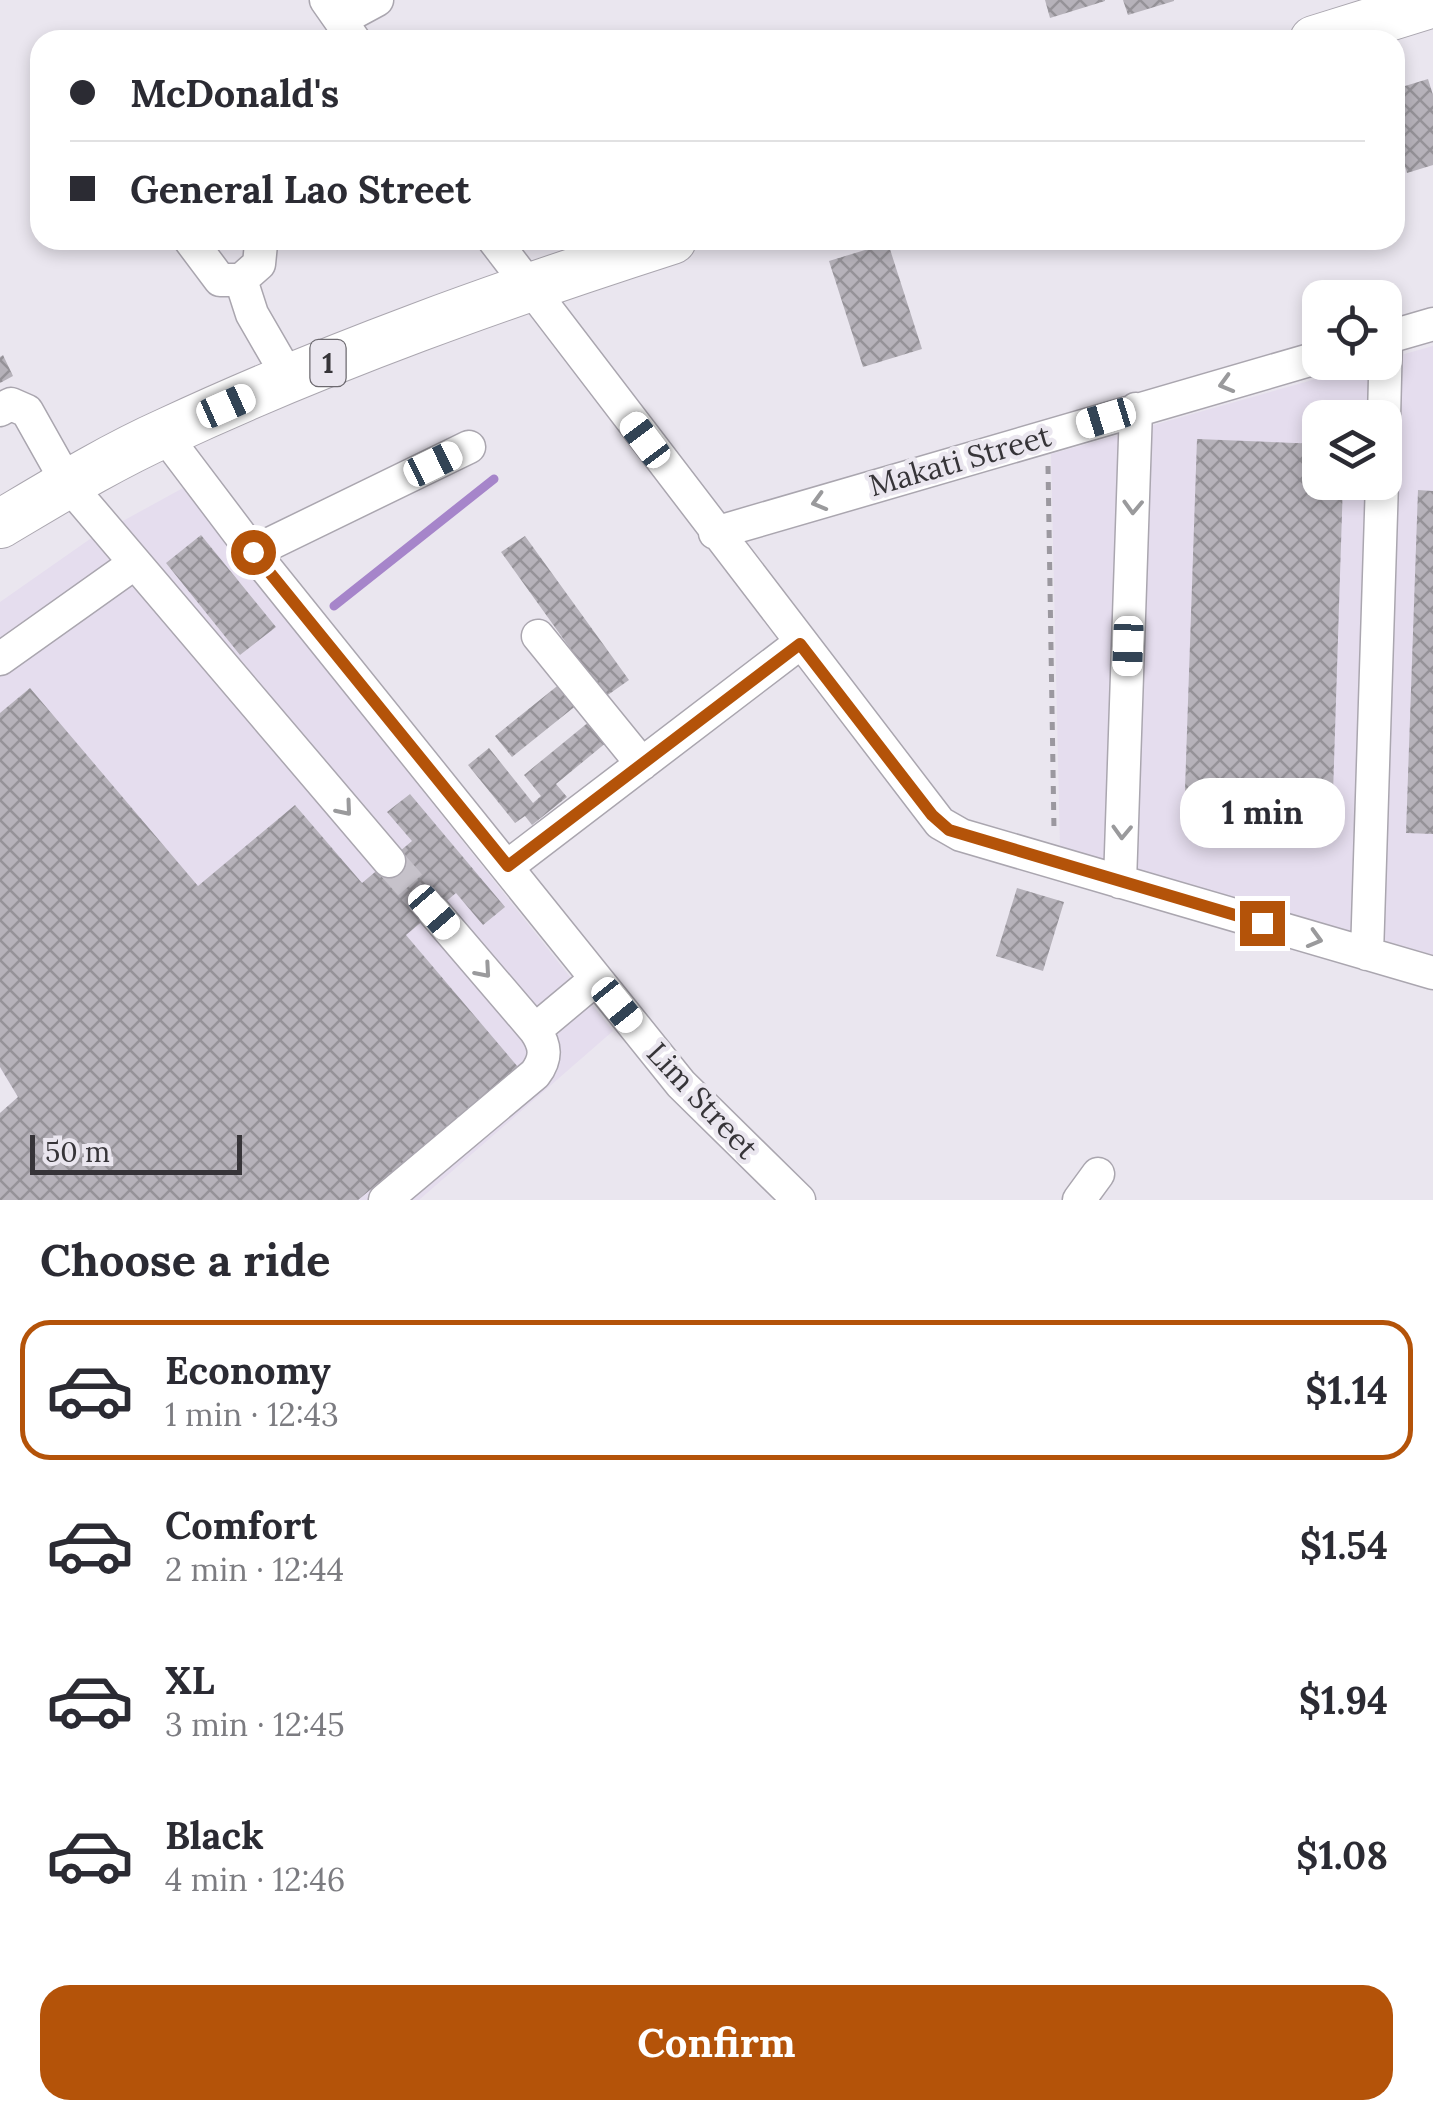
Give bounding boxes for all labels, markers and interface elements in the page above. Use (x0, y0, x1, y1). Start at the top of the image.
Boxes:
text: McDonald's (130, 69, 339, 117)
text: General Lao Street (130, 165, 471, 213)
map controls (1302, 280, 1402, 500)
button: locate (1302, 280, 1402, 380)
road number: 1 (310, 340, 346, 386)
one-way arrow (1218, 372, 1235, 393)
car (192, 380, 260, 432)
car (1073, 395, 1139, 441)
button: layers (1302, 400, 1402, 500)
car (615, 407, 675, 473)
street label: Makati Street (864, 416, 1055, 504)
car (399, 437, 467, 491)
one-way arrow (811, 490, 828, 511)
one-way arrow (1122, 499, 1143, 515)
route start (231, 530, 276, 575)
car (1112, 615, 1144, 677)
callout: 1 min (1180, 778, 1344, 848)
text: 1 min (1222, 792, 1303, 833)
one-way arrow (334, 798, 352, 816)
one-way arrow (1112, 824, 1133, 840)
car (403, 880, 465, 944)
route end (1240, 901, 1285, 946)
one-way arrow (1306, 927, 1323, 948)
one-way arrow (473, 959, 491, 978)
car (586, 972, 648, 1038)
street label: Lim Street (639, 1034, 767, 1167)
scale bar (30, 1130, 242, 1174)
text: 50 m (45, 1134, 110, 1170)
text: Choose a ride (40, 1231, 330, 1288)
icon: car (45, 1345, 135, 1435)
text: Economy (165, 1346, 331, 1394)
text: $1.14 (1305, 1366, 1388, 1414)
text: 1 min · 12:43 (165, 1394, 339, 1435)
icon: car (45, 1500, 135, 1590)
text: Comfort (165, 1501, 317, 1549)
text: $1.54 (1300, 1521, 1388, 1569)
text: 2 min · 12:44 (165, 1549, 344, 1590)
icon: car (45, 1655, 135, 1745)
text: XL (165, 1656, 215, 1704)
text: $1.94 (1299, 1676, 1388, 1724)
text: 3 min · 12:45 (165, 1704, 345, 1745)
icon: car (45, 1810, 135, 1900)
text: Black (165, 1811, 264, 1859)
text: $1.08 (1296, 1831, 1388, 1879)
text: 4 min · 12:46 (165, 1859, 345, 1900)
button: Confirm (40, 1985, 1393, 2100)

